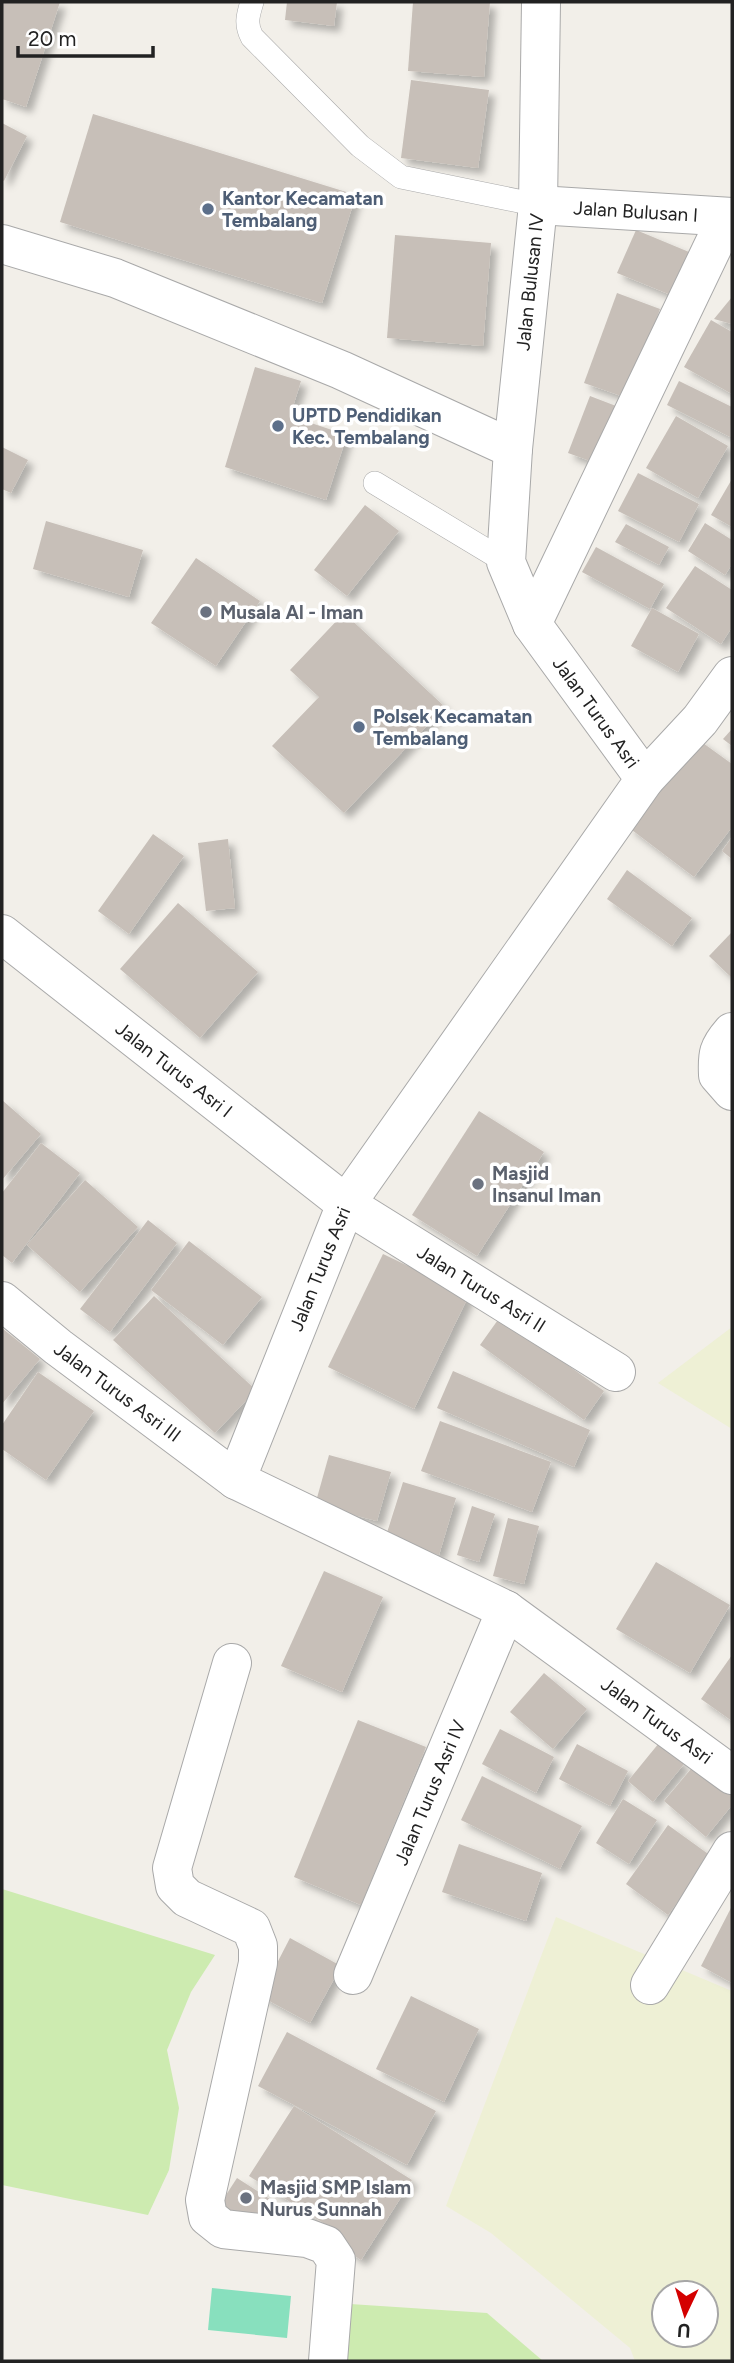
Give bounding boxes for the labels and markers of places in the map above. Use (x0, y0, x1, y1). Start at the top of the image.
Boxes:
place label: Kantor Kecamatan Tembalang (222, 187, 383, 232)
marker: Kantor Kecamatan Tembalang (200, 201, 216, 217)
place label: UPTD Pendidikan Kec. Tembalang (292, 404, 442, 449)
marker: UPTD Pendidikan Kec. Tembalang (270, 418, 286, 434)
place label: Musala Al - Iman (220, 601, 363, 624)
marker: Musala Al - Iman (198, 604, 214, 620)
place label: Polsek Kecamatan Tembalang (373, 705, 532, 750)
marker: Polsek Kecamatan Tembalang (351, 719, 367, 735)
place label: Masjid Insanul Iman (492, 1162, 601, 1207)
marker: Masjid Insanul Iman (470, 1176, 486, 1192)
place label: Masjid SMP Islam Nurus Sunnah (260, 2176, 411, 2221)
marker: Masjid SMP Islam Nurus Sunnah (238, 2190, 254, 2206)

